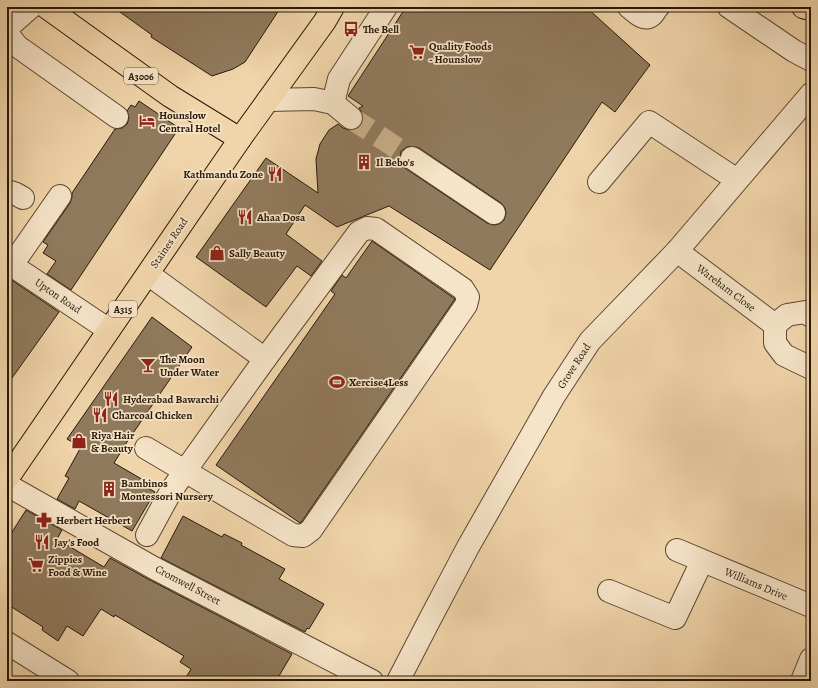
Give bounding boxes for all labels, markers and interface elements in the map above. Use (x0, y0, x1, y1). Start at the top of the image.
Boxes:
bus stop icon: The Bell (342, 20, 360, 38)
place label: The Bell (363, 22, 399, 37)
place label: Quality Foods - Hounslow (429, 39, 492, 67)
supermarket icon: Quality Foods - Hounslow (408, 43, 426, 61)
road number: A3006 (124, 68, 158, 84)
place label: Hounslow Central Hotel (159, 108, 220, 136)
hotel icon: Hounslow Central Hotel (138, 112, 156, 130)
building icon: Il Bebo's (355, 153, 373, 171)
place label: Il Bebo's (376, 155, 415, 170)
restaurant icon: Kathmandu Zone (266, 165, 284, 183)
place label: Kathmandu Zone (183, 167, 263, 182)
restaurant icon: Ahaa Dosa (236, 208, 254, 226)
place label: Ahaa Dosa (256, 210, 306, 225)
street label: Staines Road (147, 215, 192, 271)
shop icon: Sally Beauty (208, 244, 226, 262)
place label: Sally Beauty (229, 246, 286, 261)
street label: Wareham Close (693, 260, 759, 315)
street label: Upton Road (32, 275, 84, 317)
road number: A315 (109, 301, 137, 317)
street label: Grove Road (554, 340, 594, 392)
place label: The Moon Under Water (160, 352, 220, 380)
bar icon: The Moon Under Water (139, 356, 157, 374)
sports icon: Xercise4Less (328, 373, 346, 391)
place label: Xercise4Less (349, 375, 409, 390)
restaurant icon: Hyderabad Bawarchi (102, 390, 120, 408)
place label: Hyderabad Bawarchi (123, 392, 219, 407)
restaurant icon: Charcoal Chicken (91, 406, 109, 424)
place label: Charcoal Chicken (112, 408, 192, 423)
place label: Riya Hair & Beauty (91, 428, 135, 456)
shop icon: Riya Hair & Beauty (70, 432, 88, 450)
place label: Bambinos Montessori Nursery (121, 476, 214, 504)
building icon: Bambinos Montessori Nursery (100, 480, 118, 498)
pharmacy icon: Herbert Herbert (35, 511, 53, 529)
place label: Herbert Herbert (56, 513, 131, 528)
restaurant icon: Jay's Food (33, 533, 51, 551)
place label: Jay's Food (54, 535, 99, 550)
place label: Zippies Food & Wine (48, 552, 107, 580)
supermarket icon: Zippies Food & Wine (27, 556, 45, 574)
street label: Cromwell Street (153, 561, 224, 609)
street label: Williams Drive (721, 564, 790, 604)

